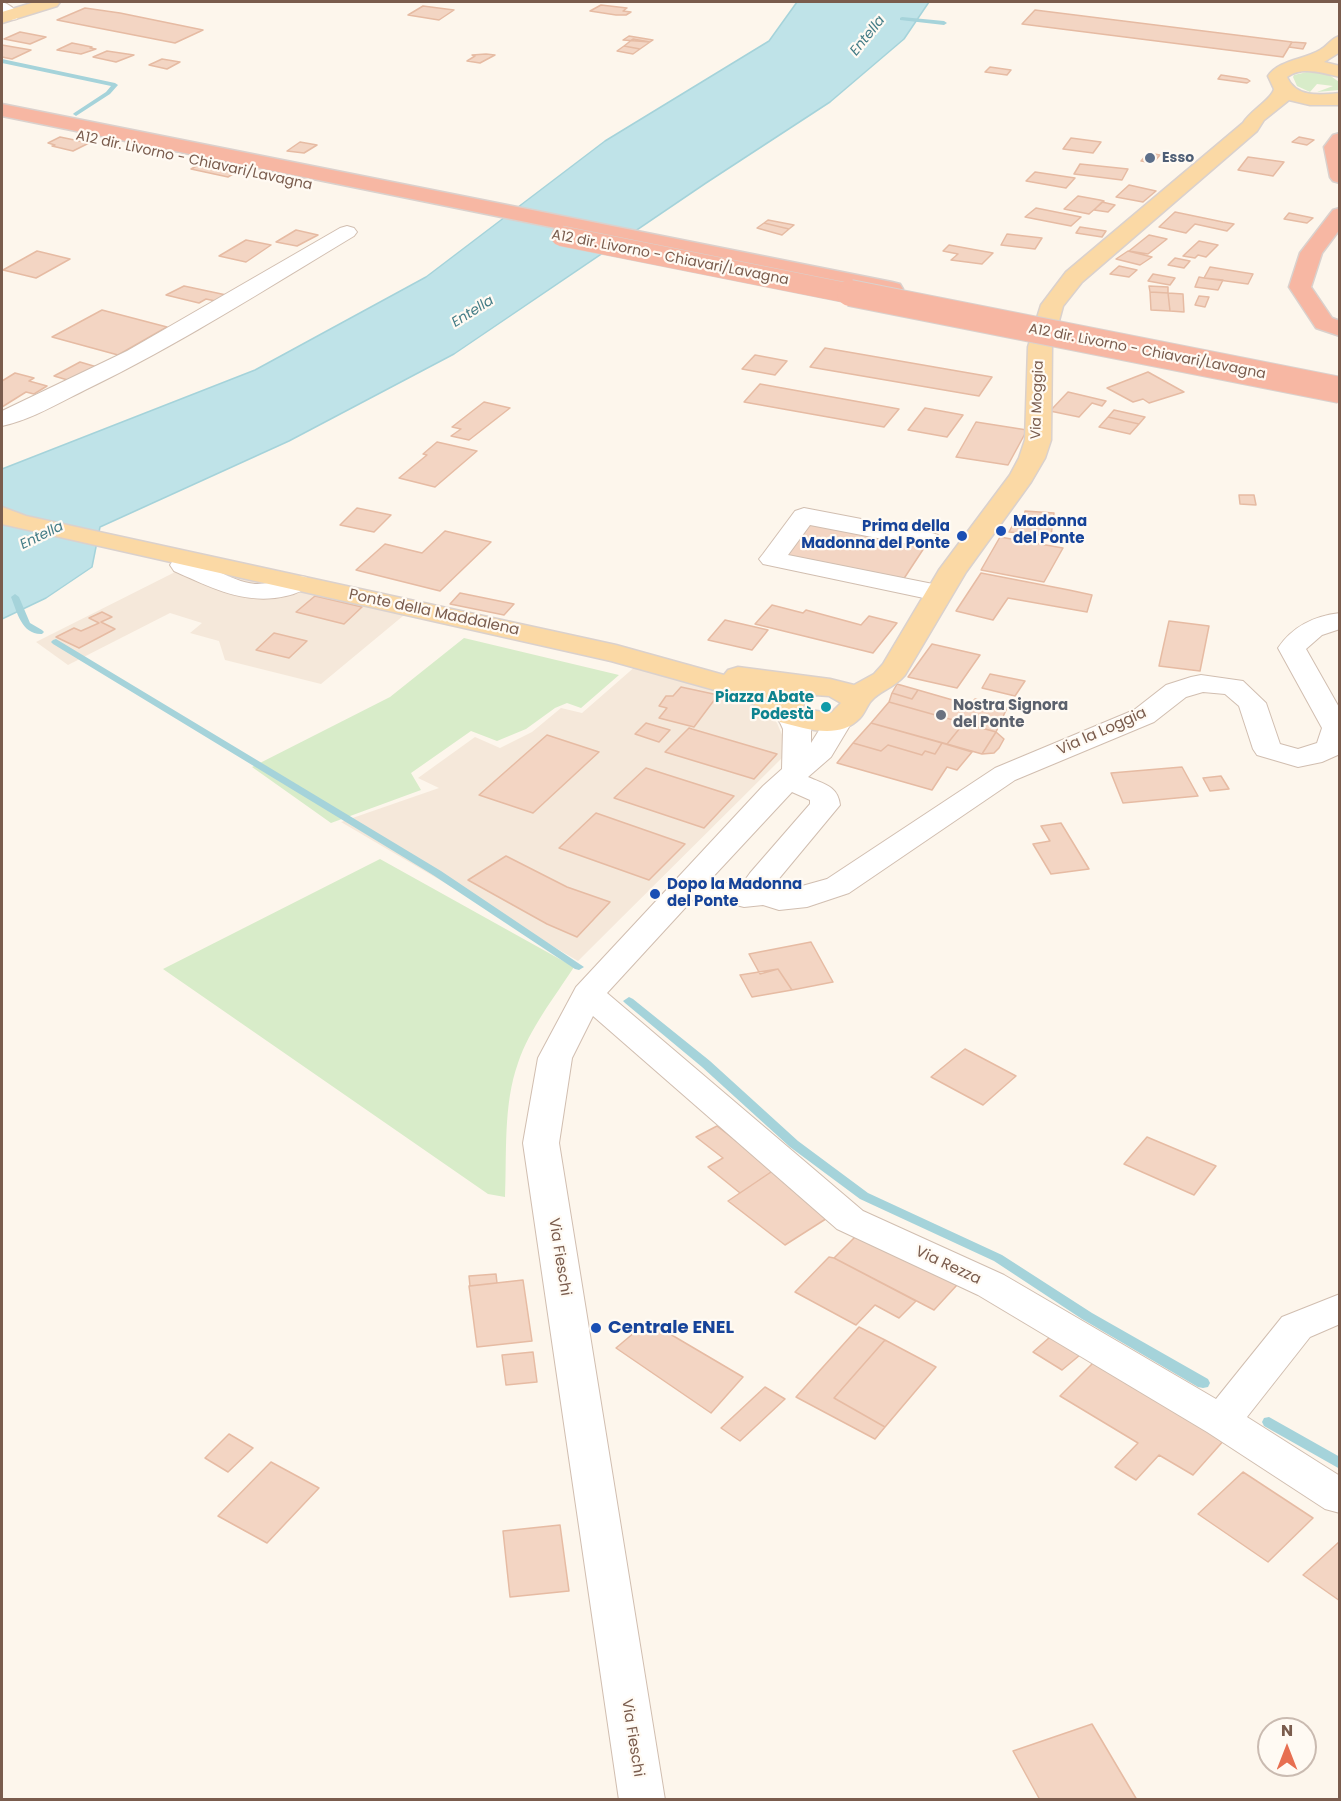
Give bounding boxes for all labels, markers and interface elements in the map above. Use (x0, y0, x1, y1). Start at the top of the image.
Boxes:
water label: Entella (847, 13, 889, 59)
street label: A12 dir. Livorno - Chiavari/Lavagna (74, 128, 314, 194)
place label: Esso (1162, 150, 1194, 166)
marker: Esso (1143, 151, 1157, 165)
street label: A12 dir. Livorno - Chiavari/Lavagna (550, 227, 790, 289)
water label: Entella (449, 293, 497, 331)
street label: A12 dir. Livorno - Chiavari/Lavagna (1027, 321, 1267, 383)
street label: Via Moggia (1028, 360, 1048, 440)
place label: Madonna del Ponte (1013, 513, 1087, 548)
water label: Entella (18, 518, 66, 554)
place label: Prima della Madonna del Ponte (801, 518, 950, 553)
marker: Madonna del Ponte (994, 524, 1008, 538)
marker: Prima della Madonna del Ponte (955, 529, 969, 543)
street label: Ponte della Maddalena (347, 586, 521, 640)
place label: Piazza Abate Podestà (715, 689, 814, 724)
place label: Nostra Signora del Ponte (953, 697, 1068, 732)
marker: Piazza Abate Podestà (819, 700, 833, 714)
street label: Via la Loggia (1054, 704, 1150, 760)
marker: Nostra Signora del Ponte (934, 708, 948, 722)
place label: Dopo la Madonna del Ponte (667, 876, 802, 911)
marker: Dopo la Madonna del Ponte (648, 887, 662, 901)
street label: Via Fieschi (544, 1217, 574, 1297)
street label: Via Rezza (912, 1243, 984, 1289)
place label: Centrale ENEL (608, 1317, 734, 1339)
marker: Centrale ENEL (589, 1321, 603, 1335)
street label: Via Fieschi (617, 1698, 647, 1778)
north arrow (1257, 1717, 1317, 1777)
text: N (1281, 1719, 1293, 1742)

